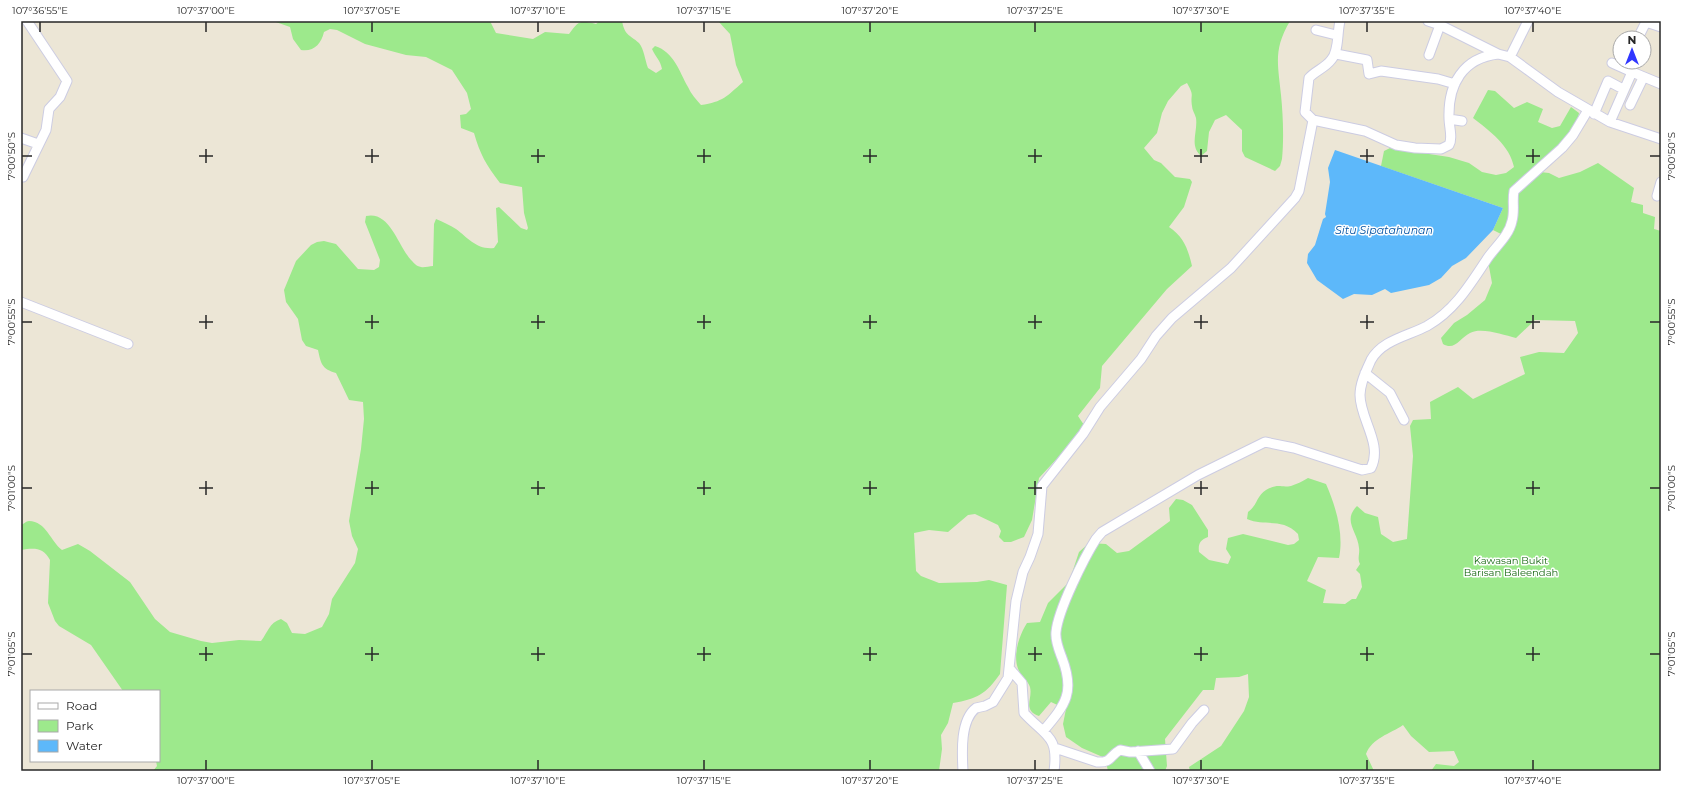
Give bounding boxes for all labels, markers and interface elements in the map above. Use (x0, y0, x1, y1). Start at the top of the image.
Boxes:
text: 107°36'55"E (12, 4, 68, 17)
text: 107°37'00"E (177, 4, 235, 17)
text: 107°37'05"E (344, 4, 401, 17)
text: 107°37'10"E (510, 4, 566, 17)
text: 107°37'15"E (677, 4, 731, 17)
text: 107°37'20"E (841, 4, 899, 17)
text: 107°37'25"E (1007, 4, 1063, 17)
text: 107°37'30"E (1172, 4, 1230, 17)
text: 107°37'35"E (1339, 4, 1395, 17)
text: 107°37'40"E (1504, 4, 1562, 17)
north arrow (1612, 30, 1652, 70)
text: N (1628, 33, 1636, 47)
text: 7°00'50"S (5, 132, 18, 180)
text: 7°00'50"S (1665, 132, 1678, 180)
water label: Situ Sipatahunan (1335, 223, 1433, 237)
text: 7°00'55"S (5, 299, 18, 345)
text: 7°00'55"S (1665, 299, 1678, 345)
text: 7°01'00"S (5, 465, 18, 511)
text: 7°01'00"S (1665, 465, 1678, 511)
park label: Kawasan Bukit Barisan Baleendah (1464, 554, 1558, 579)
text: 7°01'05"S (5, 632, 18, 676)
text: 7°01'05"S (1665, 632, 1678, 676)
legend (30, 690, 160, 762)
text: Road (66, 698, 97, 713)
text: Park (66, 718, 94, 733)
text: Water (66, 738, 103, 753)
text: 107°37'00"E (177, 774, 235, 787)
text: 107°37'05"E (344, 774, 401, 787)
text: 107°37'10"E (510, 774, 566, 787)
text: 107°37'15"E (677, 774, 731, 787)
text: 107°37'20"E (841, 774, 899, 787)
text: 107°37'25"E (1007, 774, 1063, 787)
text: 107°37'30"E (1172, 774, 1230, 787)
text: 107°37'35"E (1339, 774, 1395, 787)
text: 107°37'40"E (1504, 774, 1562, 787)

